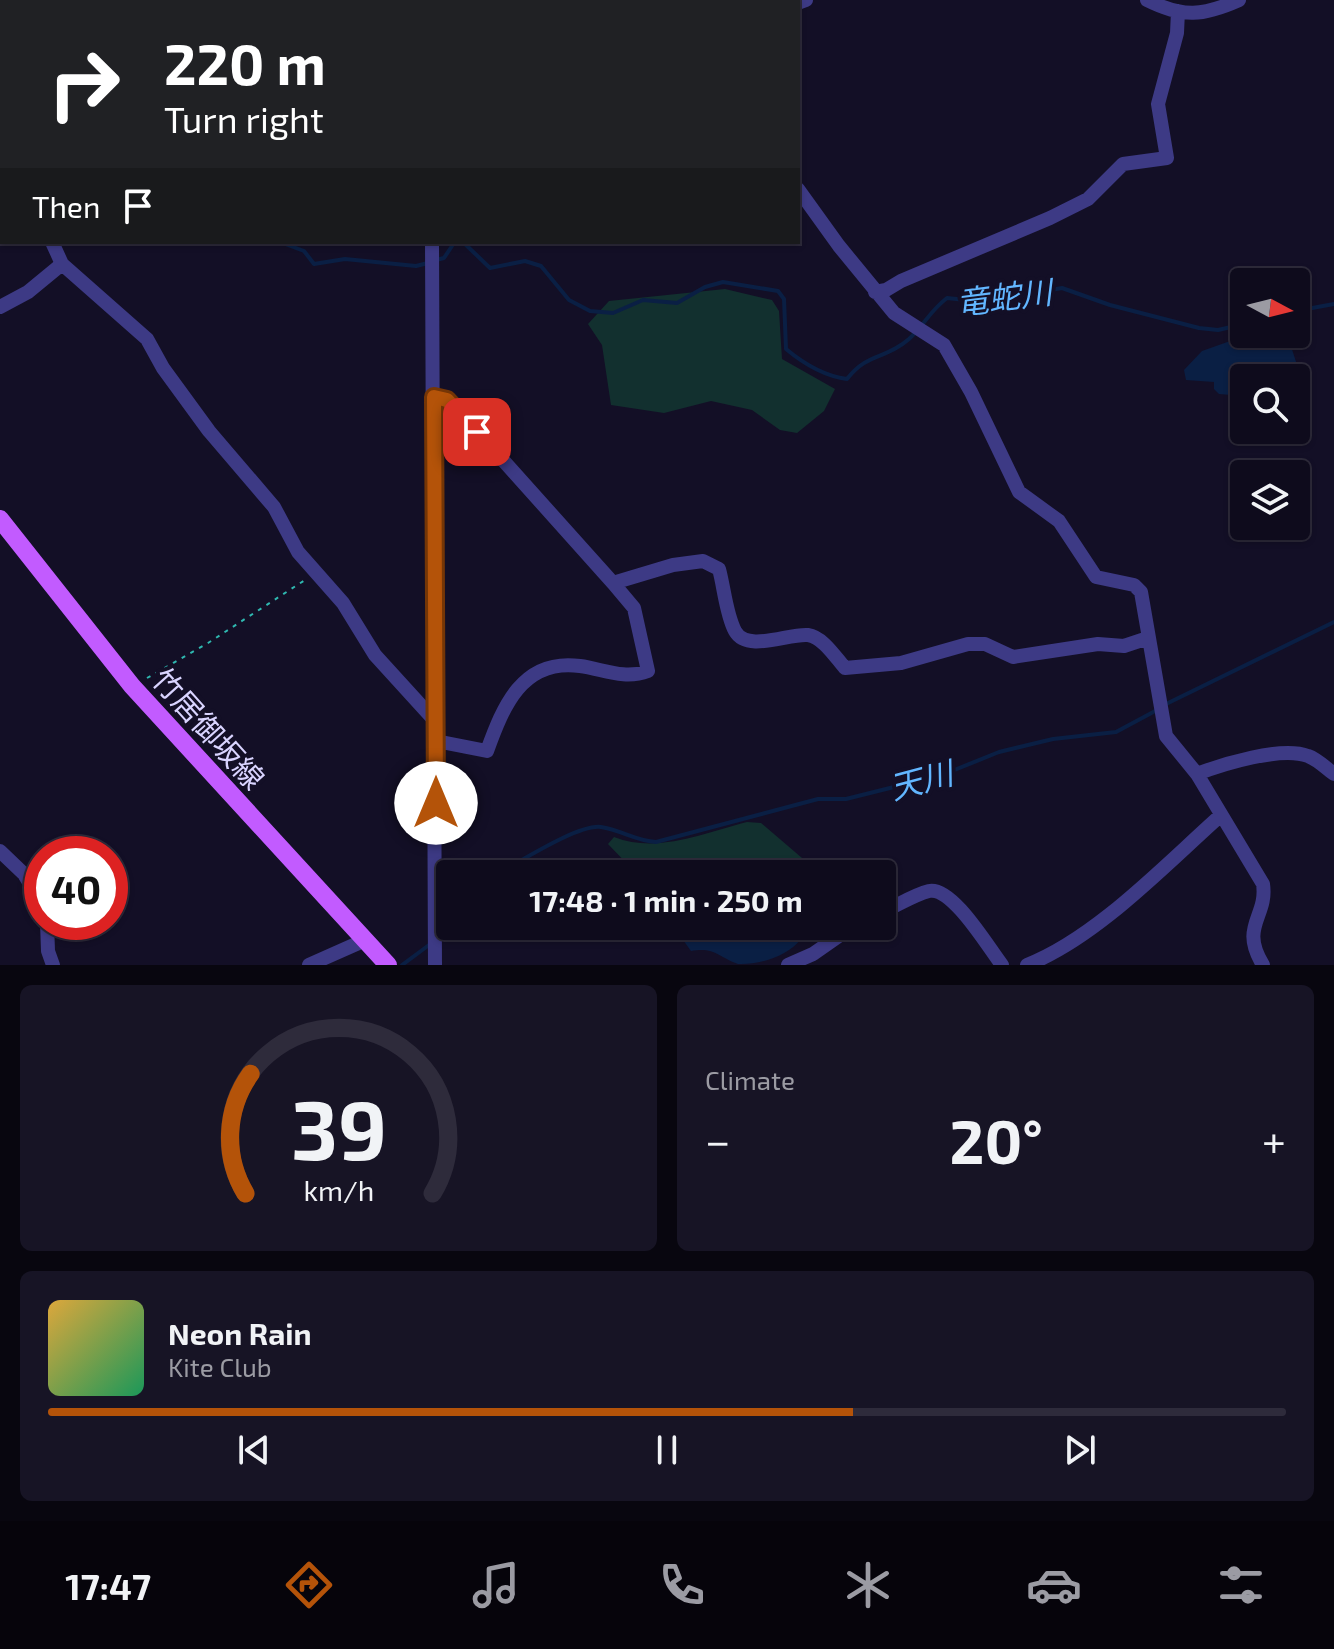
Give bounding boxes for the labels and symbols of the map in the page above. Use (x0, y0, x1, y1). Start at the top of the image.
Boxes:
north arrow (1230, 268, 1310, 348)
water label: 竜蛇川 (954, 271, 1057, 321)
pin (443, 398, 511, 466)
street label: 竹居御坂線 (145, 660, 273, 796)
water label: 天川 (885, 752, 960, 806)
position arrow (394, 761, 478, 845)
speed limit sign: 40 (24, 836, 128, 940)

